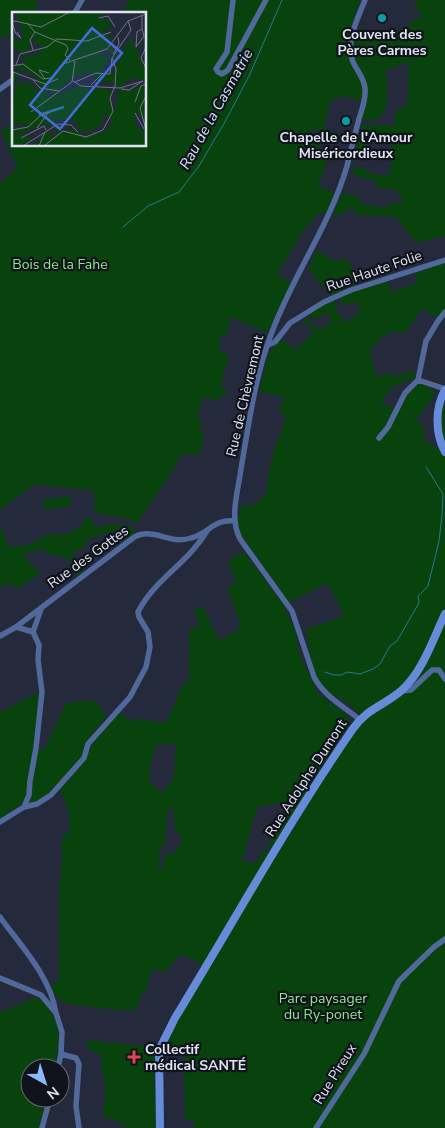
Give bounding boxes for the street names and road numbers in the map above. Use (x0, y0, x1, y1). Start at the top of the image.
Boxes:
street label: Rue Haute Folie (324, 246, 424, 296)
street label: Rue de Chèvremont (222, 333, 268, 459)
street label: Rue des Gottes (44, 521, 133, 593)
street label: Rue Adolphe Dumont (261, 715, 351, 840)
street label: Rue Pireux (309, 1040, 361, 1108)

